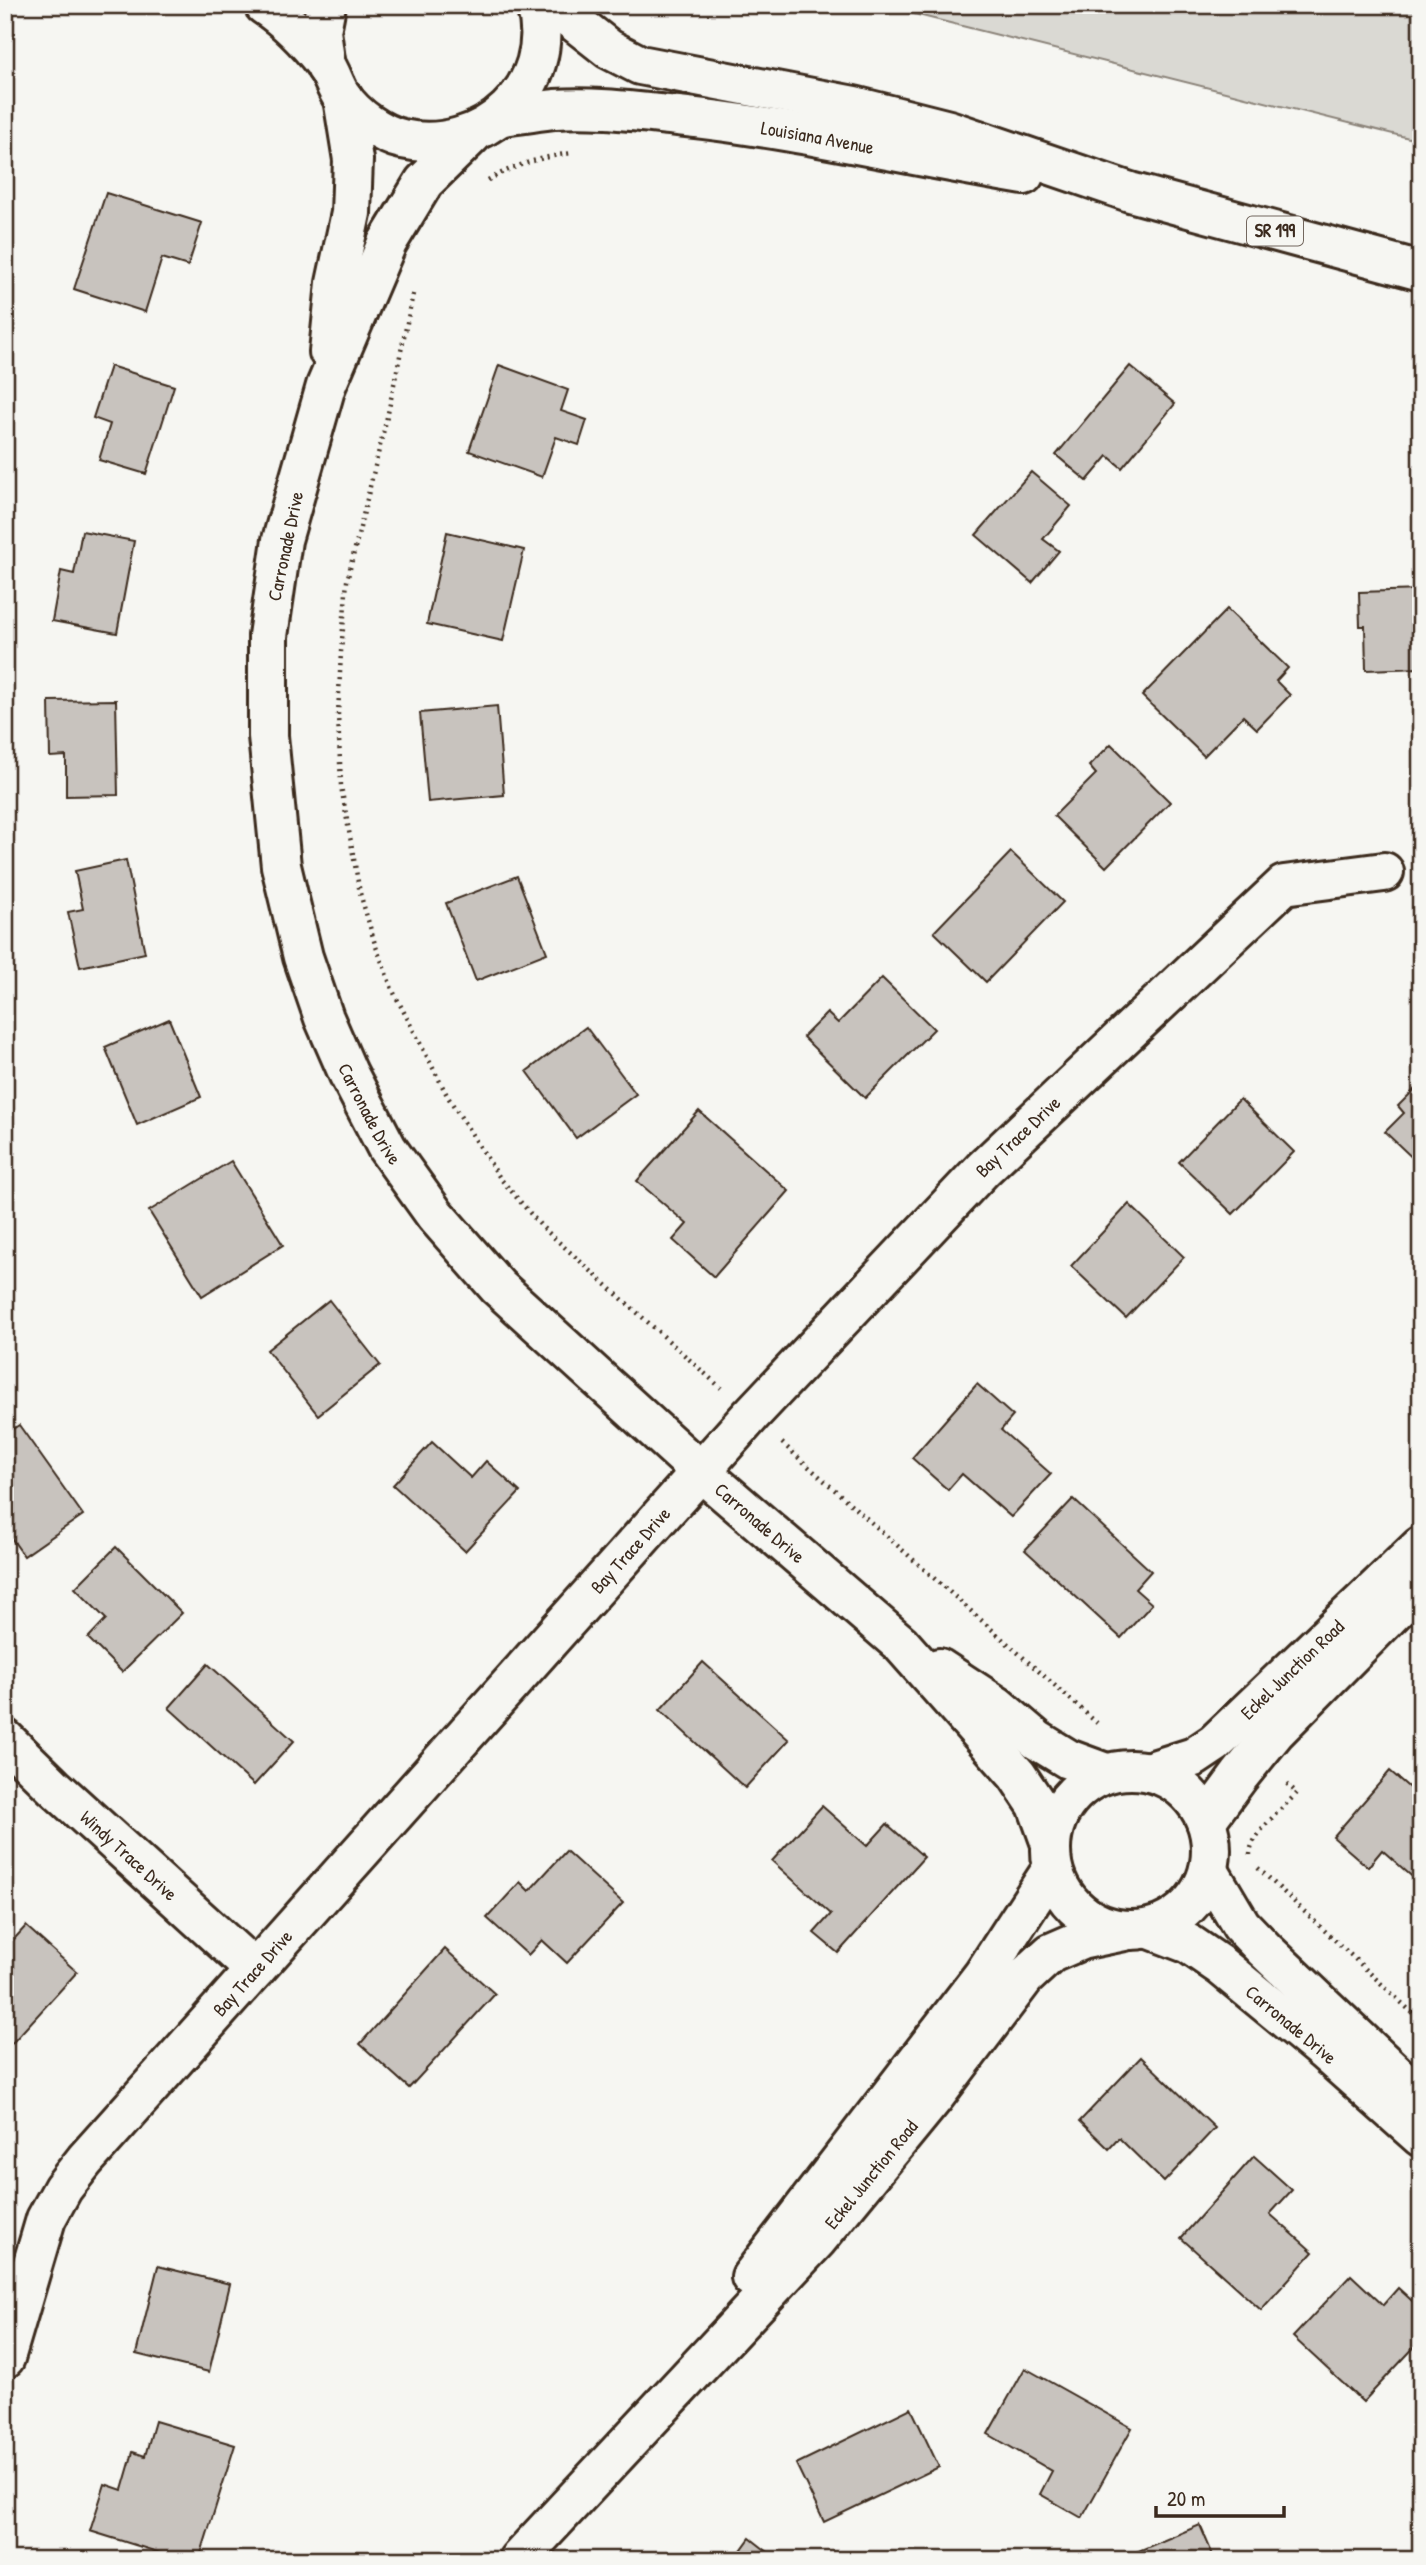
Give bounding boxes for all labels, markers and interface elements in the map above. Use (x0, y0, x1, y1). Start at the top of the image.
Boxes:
street label: Louisiana Avenue (759, 114, 877, 160)
road number: SR 199 (1247, 216, 1303, 246)
street label: Carronade Drive (261, 488, 309, 603)
street label: Carronade Drive (332, 1059, 408, 1170)
street label: Bay Trace Drive (969, 1089, 1066, 1183)
street label: Carronade Drive (709, 1476, 811, 1569)
street label: Bay Trace Drive (584, 1501, 676, 1599)
street label: Eckel Junction Road (1235, 1613, 1350, 1725)
street label: Windy Trace Drive (75, 1804, 184, 1907)
street label: Bay Trace Drive (207, 1923, 298, 2022)
street label: Carronade Drive (1240, 1979, 1343, 2070)
street label: Eckel Junction Road (818, 2114, 924, 2234)
scale bar (1156, 2474, 1284, 2518)
text: 20 m (1167, 2484, 1205, 2513)

